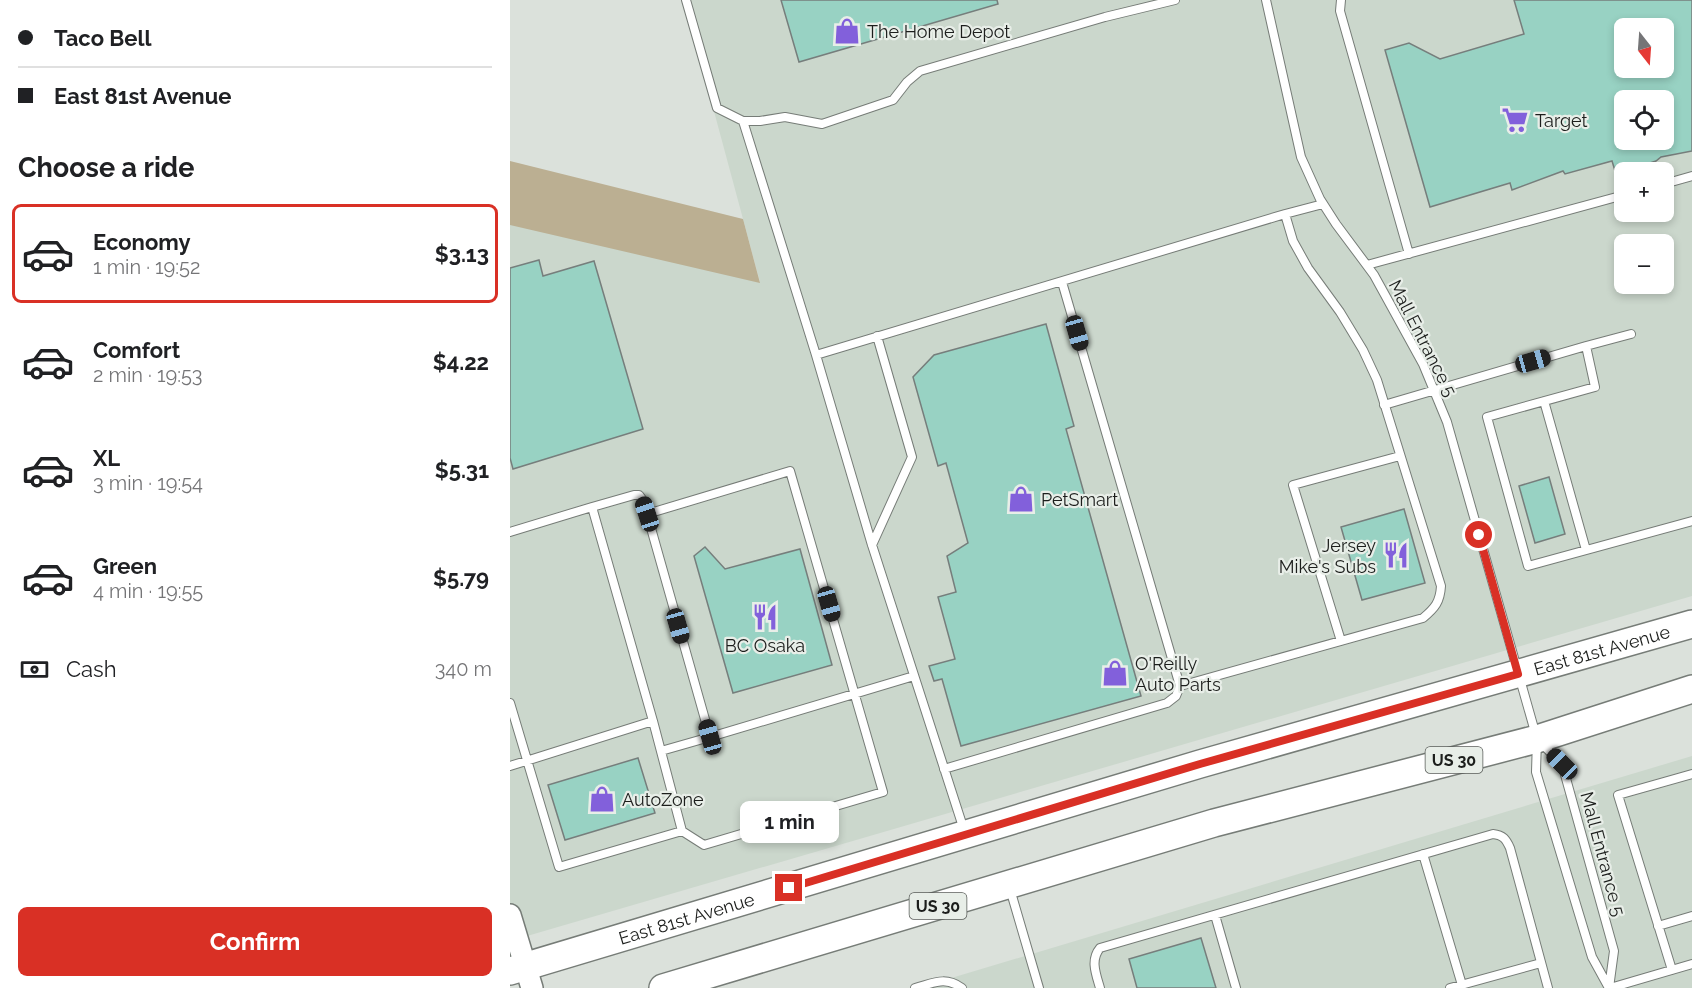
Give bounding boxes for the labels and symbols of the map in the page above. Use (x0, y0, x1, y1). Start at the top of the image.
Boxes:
shop icon: The Home Depot (832, 16, 862, 46)
north arrow (1614, 18, 1674, 78)
place label: The Home Depot (867, 21, 1010, 42)
supermarket icon: Target (1500, 105, 1530, 135)
place label: Target (1535, 110, 1588, 131)
street label: Mall Entrance 5 (1385, 276, 1461, 400)
car (1063, 313, 1091, 353)
car (1513, 347, 1553, 375)
shop icon: PetSmart (1006, 484, 1036, 514)
place label: PetSmart (1041, 489, 1118, 510)
car (633, 494, 661, 534)
route start (1465, 521, 1492, 548)
place label: Jersey Mike's Subs (1279, 535, 1376, 577)
restaurant icon: Jersey Mike's Subs (1381, 540, 1411, 570)
car (815, 584, 843, 624)
restaurant icon: BC Osaka (750, 602, 780, 632)
car (664, 606, 692, 646)
street label: East 81st Avenue (1531, 620, 1673, 679)
place label: BC Osaka (725, 635, 805, 656)
place label: O'Reilly Auto Parts (1135, 653, 1221, 695)
shop icon: O'Reilly Auto Parts (1100, 658, 1130, 688)
car (696, 717, 724, 757)
car (1543, 745, 1581, 783)
road number: US 30 (1426, 747, 1482, 773)
shop icon: AutoZone (587, 784, 617, 814)
place label: AutoZone (622, 789, 704, 810)
street label: Mall Entrance 5 (1576, 789, 1630, 919)
callout: 1 min (740, 801, 838, 843)
route end (775, 874, 802, 901)
street label: East 81st Avenue (616, 888, 757, 948)
road number: US 30 (910, 893, 966, 919)

